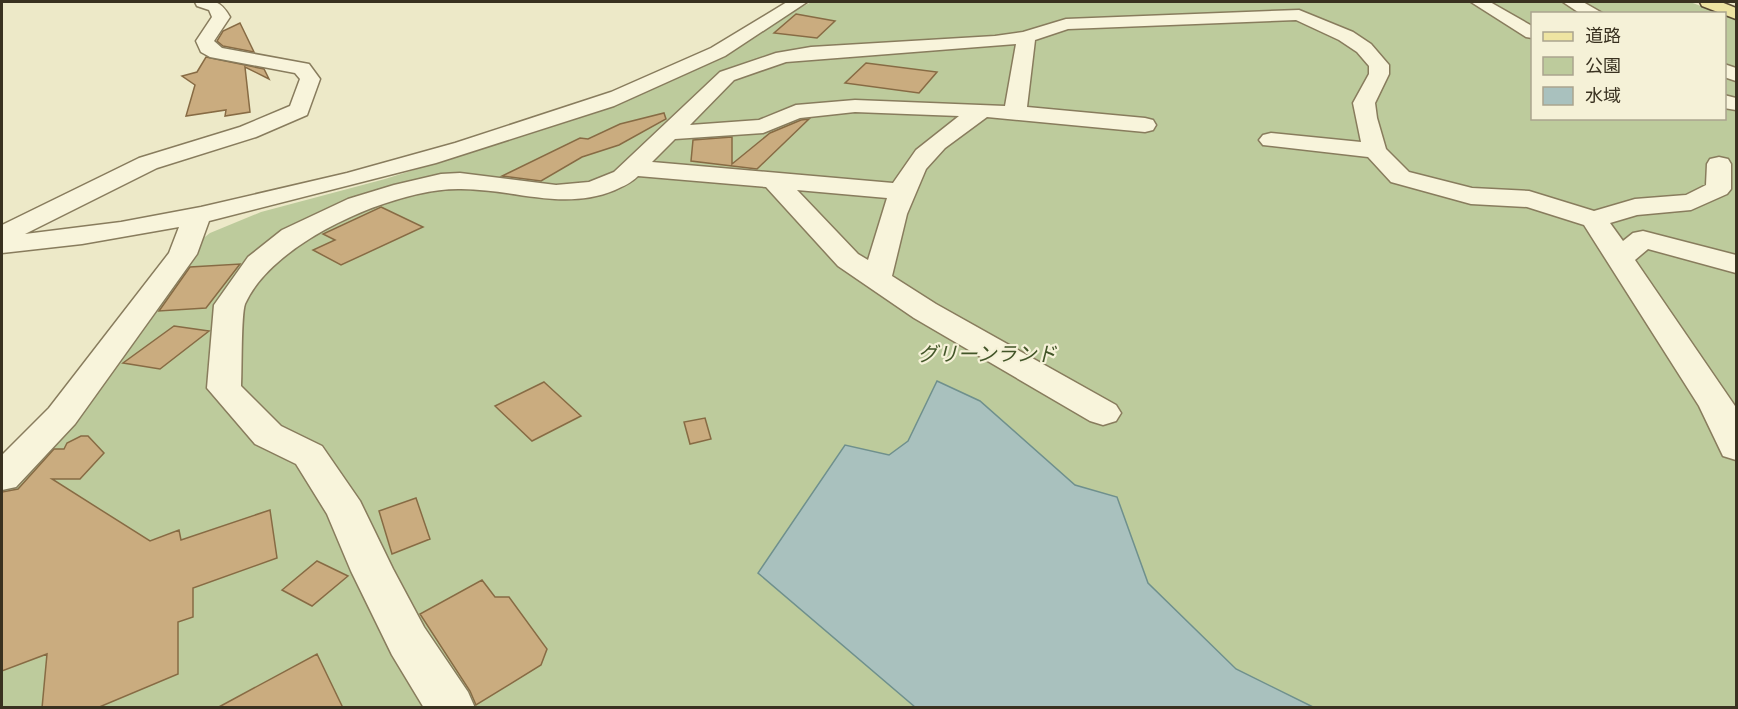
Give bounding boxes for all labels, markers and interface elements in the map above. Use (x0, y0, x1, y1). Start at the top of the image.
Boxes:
legend (1531, 12, 1726, 120)
text: 道路 (1585, 23, 1621, 47)
text: 公園 (1585, 53, 1621, 77)
text: 水域 (1585, 83, 1621, 107)
park label: グリーンランド (918, 340, 1057, 367)

